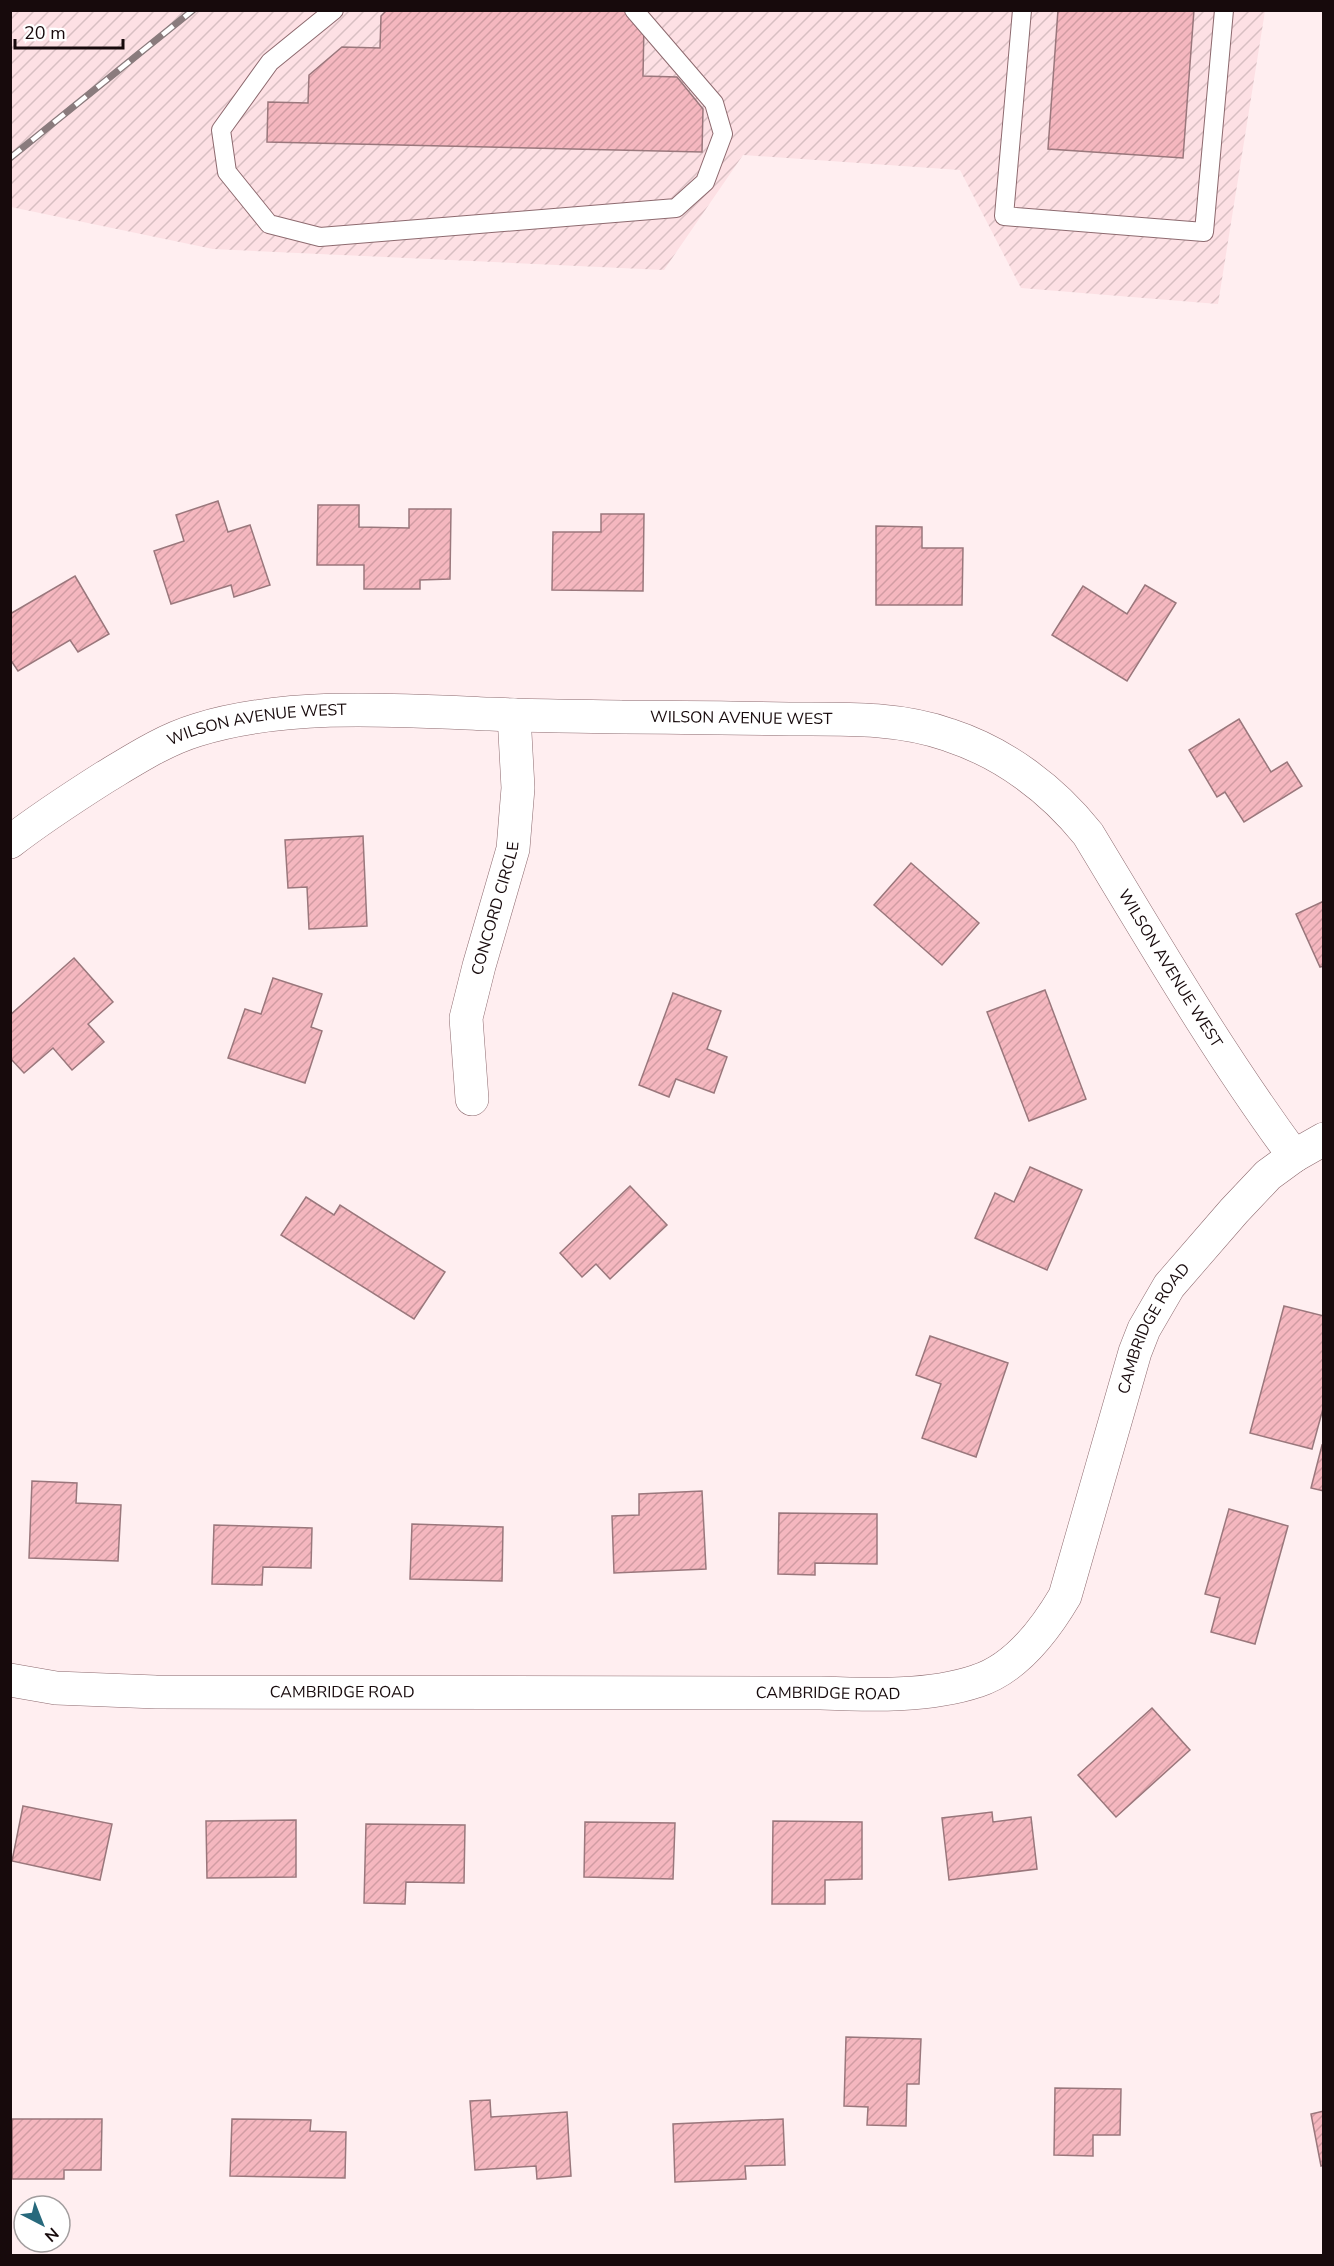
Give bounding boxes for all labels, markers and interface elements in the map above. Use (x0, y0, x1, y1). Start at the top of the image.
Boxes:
scale bar (15, 12, 123, 50)
text: 20 m (24, 21, 66, 45)
street label: WILSON AVENUE WEST (164, 699, 347, 751)
street label: WILSON AVENUE WEST (650, 706, 833, 730)
street label: CONCORD CIRCLE (466, 841, 525, 977)
street label: WILSON AVENUE WEST (1113, 885, 1228, 1052)
street label: CAMBRIDGE ROAD (1113, 1258, 1195, 1397)
street label: CAMBRIDGE ROAD (270, 1681, 415, 1703)
street label: CAMBRIDGE ROAD (756, 1682, 901, 1705)
north arrow (12, 2194, 72, 2254)
text: N (40, 2222, 63, 2247)

